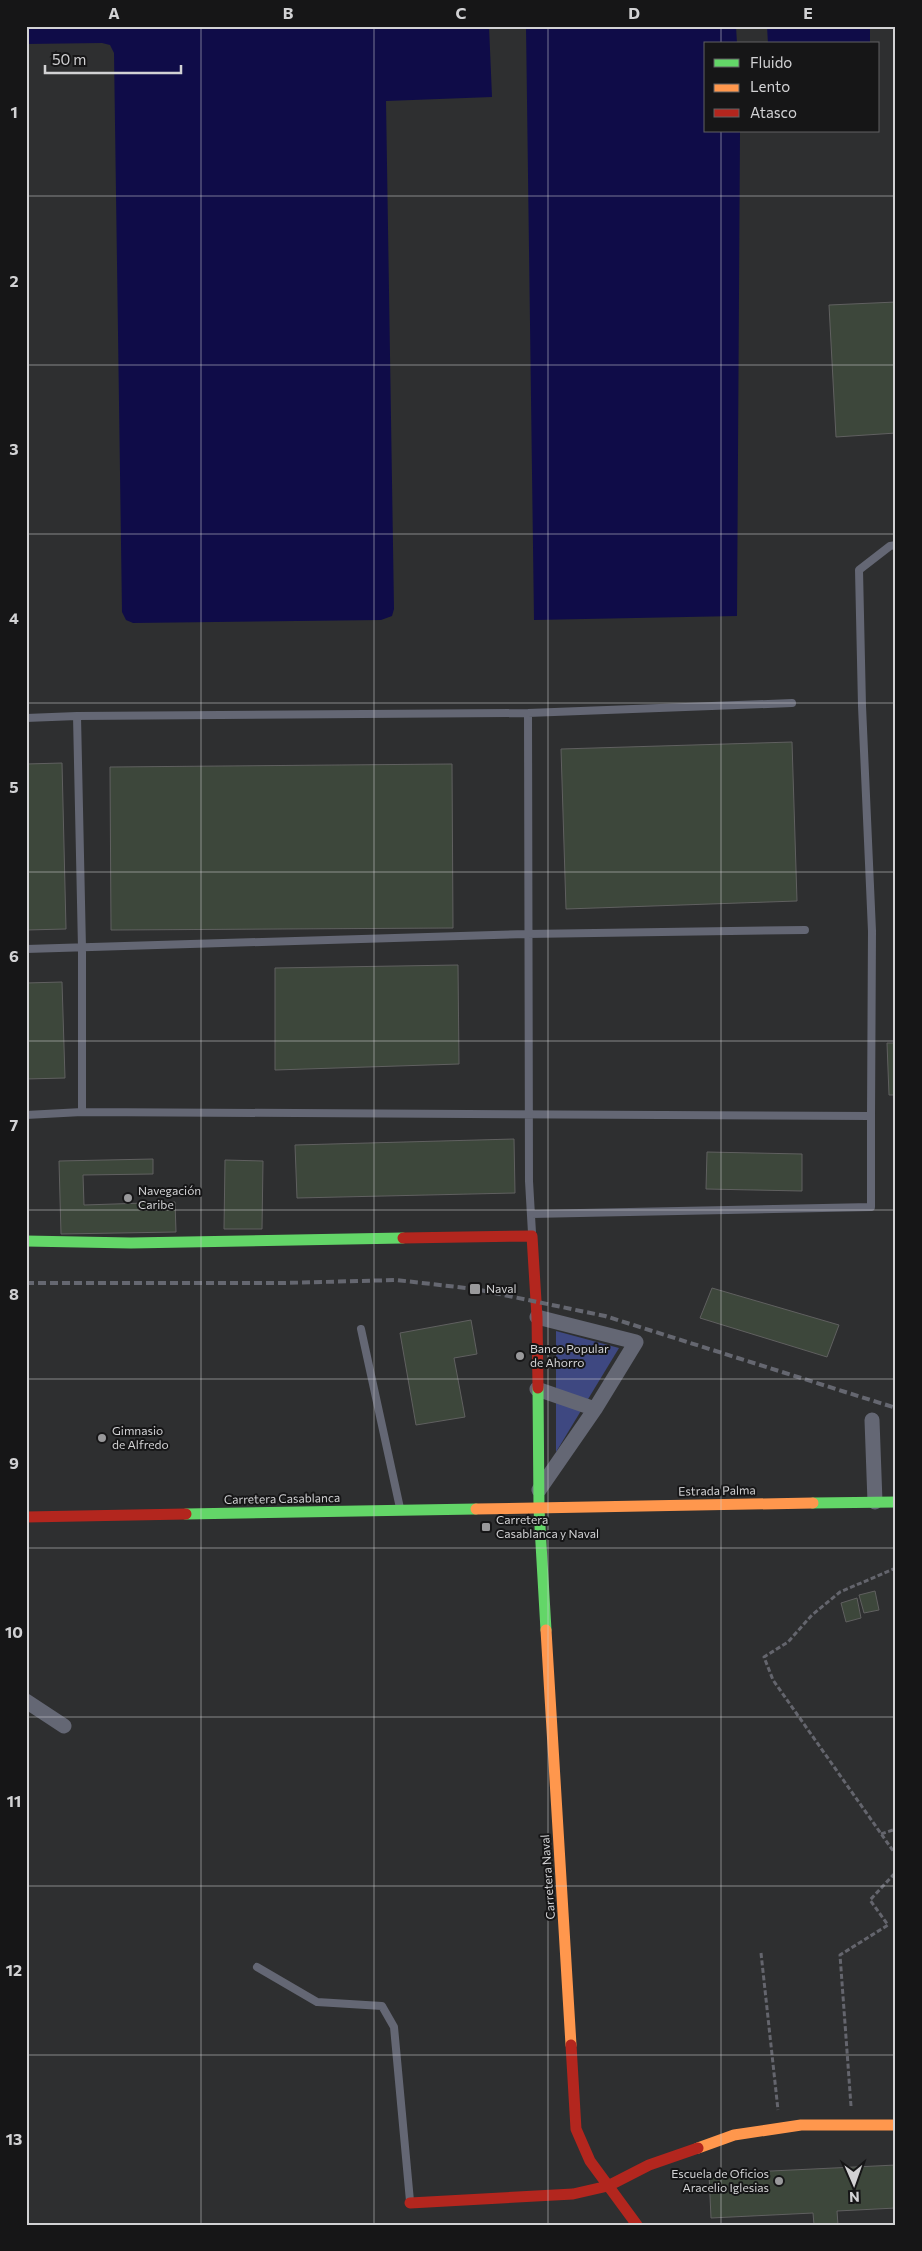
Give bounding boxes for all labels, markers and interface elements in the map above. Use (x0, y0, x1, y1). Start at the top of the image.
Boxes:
text: A (108, 3, 120, 22)
text: B (283, 3, 294, 22)
text: C (456, 3, 467, 22)
text: D (628, 3, 640, 22)
text: E (803, 3, 813, 22)
scale bar (45, 42, 181, 74)
legend (704, 42, 880, 132)
text: 50 m (52, 50, 86, 68)
text: Fluido (750, 53, 792, 71)
text: Lento (750, 77, 790, 95)
text: 1 (10, 102, 18, 121)
text: Atasco (750, 103, 797, 121)
text: 2 (9, 271, 19, 290)
text: 3 (9, 439, 19, 458)
text: 4 (9, 608, 19, 627)
text: 5 (9, 777, 19, 796)
text: 6 (9, 946, 19, 965)
text: 7 (10, 1115, 19, 1134)
place label: Navegación Caribe (138, 1183, 201, 1211)
marker: Navegación Caribe (122, 1192, 134, 1204)
place label: Naval (486, 1281, 517, 1295)
marker: Naval (468, 1282, 482, 1296)
text: 8 (9, 1284, 19, 1303)
place label: Banco Popular de Ahorro (530, 1341, 609, 1369)
marker: Banco Popular de Ahorro (514, 1350, 526, 1362)
place label: Gimnasio de Alfredo (112, 1423, 169, 1451)
marker: Gimnasio de Alfredo (96, 1432, 108, 1444)
text: 9 (9, 1453, 19, 1472)
street label: Estrada Palma (678, 1482, 756, 1498)
street label: Carretera Casablanca (224, 1490, 340, 1506)
place label: Carretera Casablanca y Naval (496, 1512, 599, 1540)
marker: Carretera Casablanca y Naval (480, 1521, 492, 1533)
text: 10 (5, 1622, 23, 1641)
text: 11 (7, 1791, 21, 1810)
street label: Carretera Naval (537, 1834, 557, 1920)
text: 12 (6, 1960, 22, 1979)
text: 13 (6, 2129, 22, 2148)
north arrow (830, 2158, 880, 2208)
place label: Escuela de Oficios Aracelio Iglesias (671, 2166, 769, 2194)
marker: Escuela de Oficios Aracelio Iglesias (773, 2175, 785, 2187)
text: N (849, 2189, 860, 2206)

